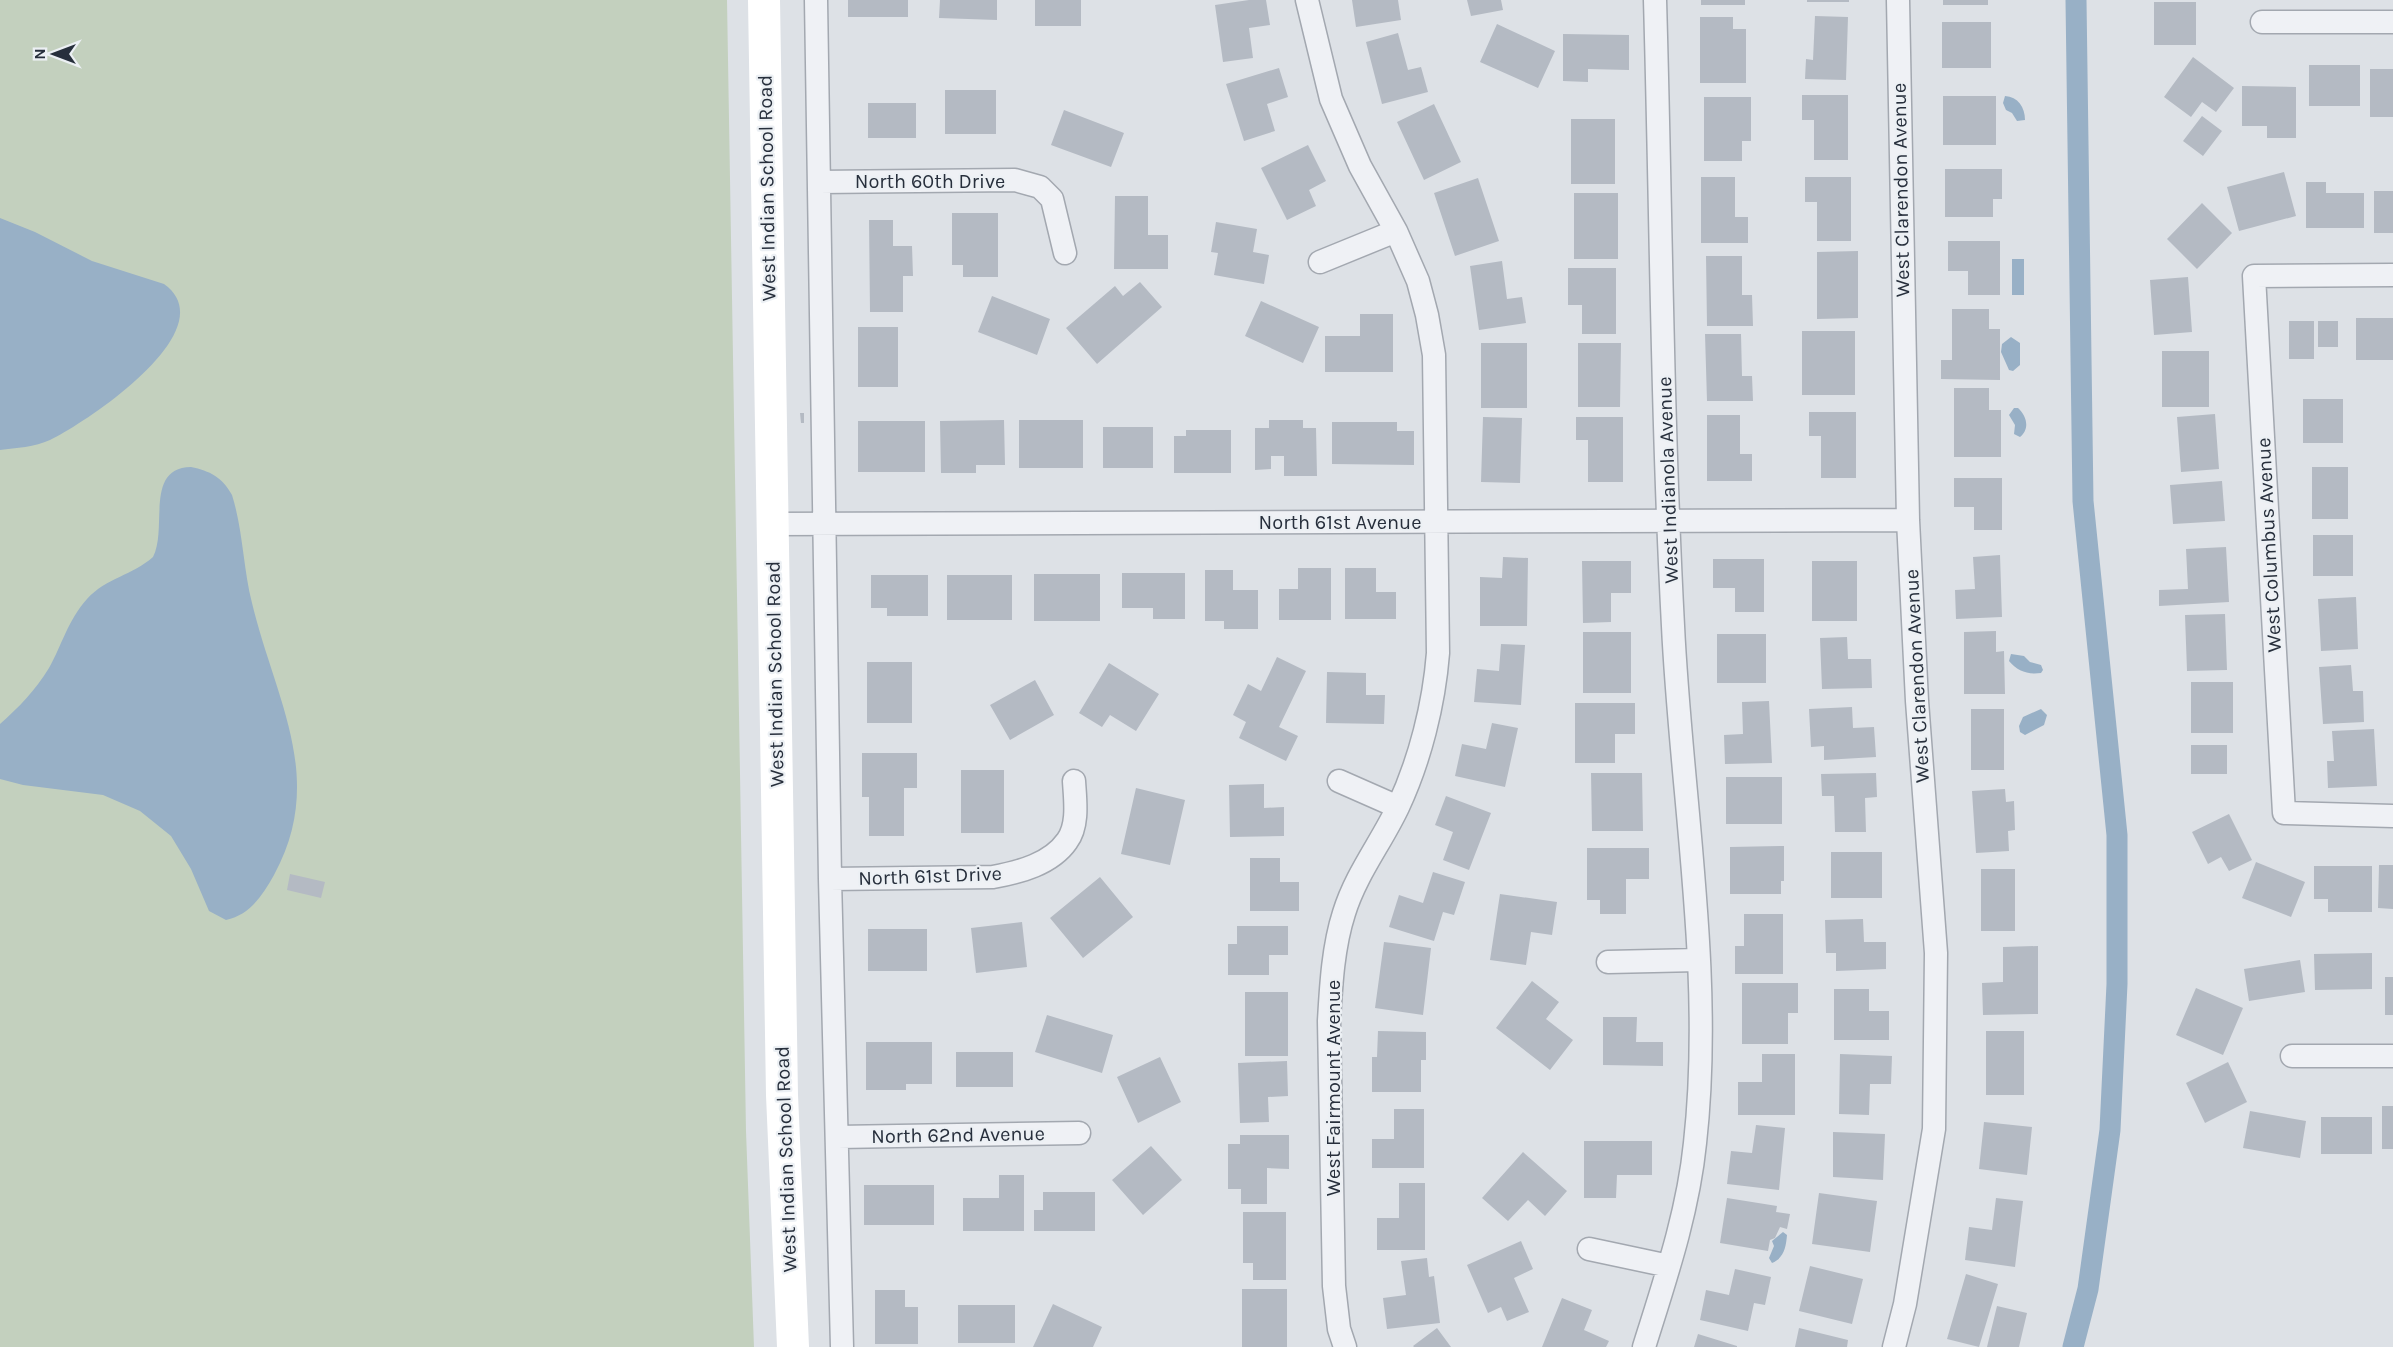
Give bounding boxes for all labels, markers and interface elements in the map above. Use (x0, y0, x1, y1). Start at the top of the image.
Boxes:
north arrow (24, 24, 84, 84)
text: N (30, 48, 49, 60)
street label: West Indian School Road (754, 75, 780, 301)
street label: West Clarendon Avenue (1888, 83, 1914, 297)
street label: North 60th Drive (855, 170, 1005, 193)
street label: West Indianola Avenue (1653, 376, 1683, 584)
street label: West Columbus Avenue (2252, 437, 2286, 653)
street label: North 61st Avenue (1259, 511, 1421, 534)
street label: West Indian School Road (762, 561, 788, 787)
street label: West Clarendon Avenue (1900, 568, 1934, 784)
street label: North 61st Drive (858, 862, 1002, 890)
street label: West Fairmount Avenue (1322, 980, 1345, 1196)
street label: West Indian School Road (771, 1045, 801, 1273)
street label: North 62nd Avenue (871, 1122, 1045, 1148)

